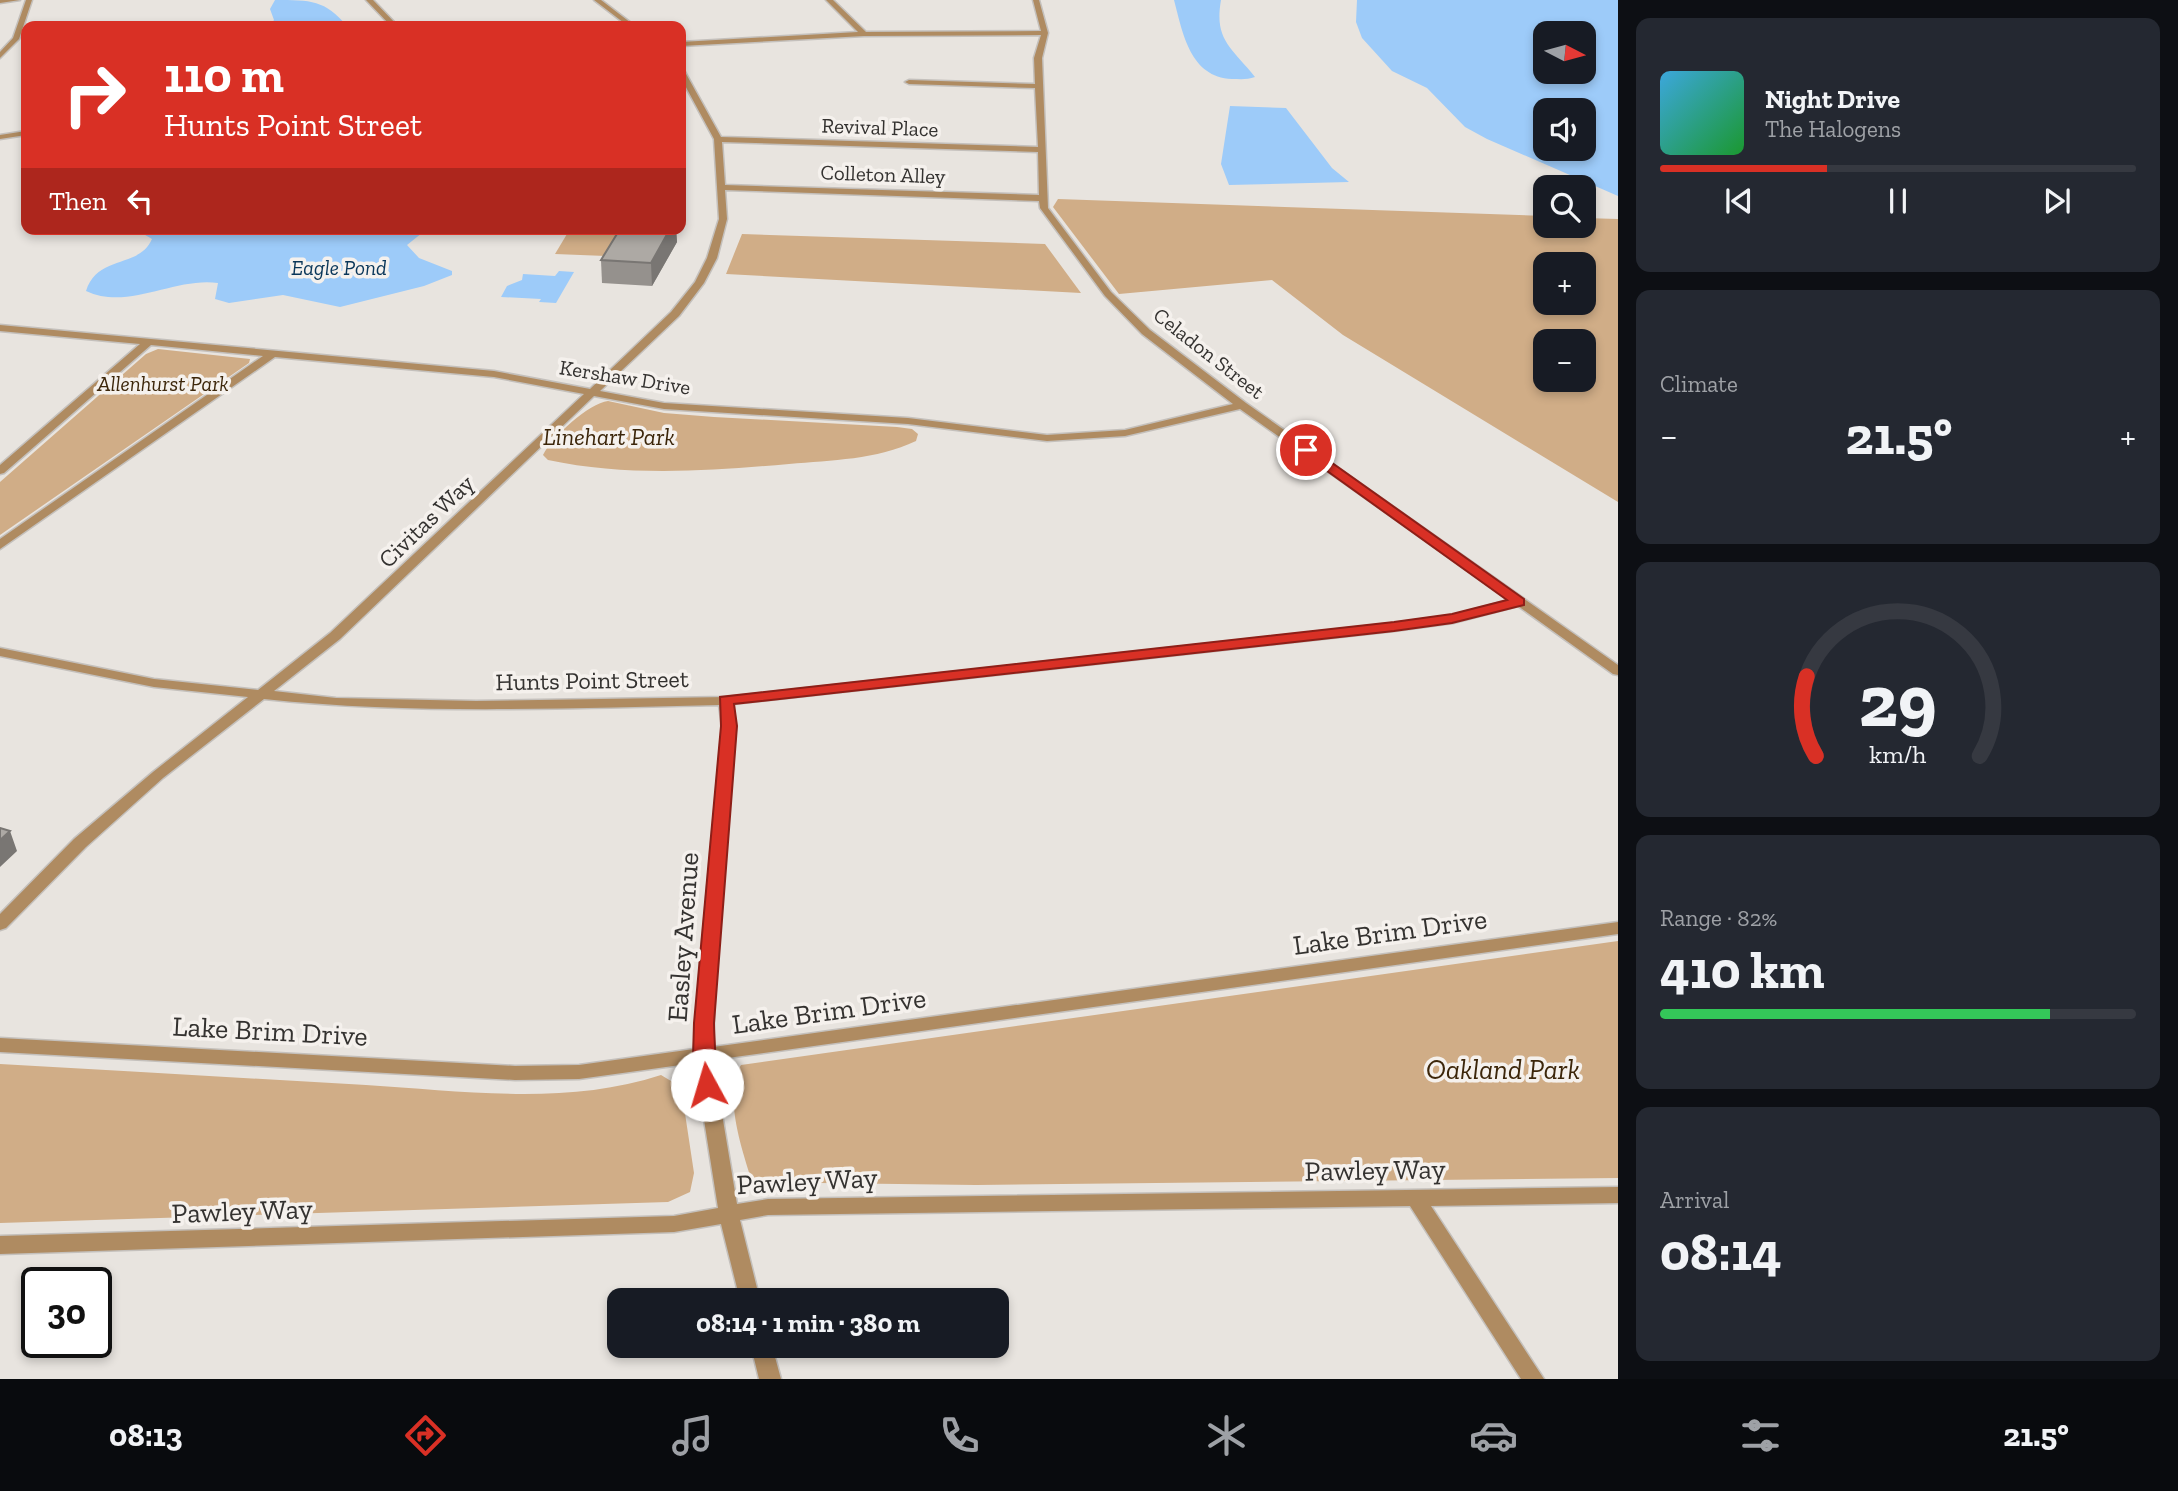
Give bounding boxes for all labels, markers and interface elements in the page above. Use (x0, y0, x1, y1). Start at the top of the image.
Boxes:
north arrow (1533, 21, 1596, 84)
map controls (1533, 21, 1596, 392)
text: 110 m (164, 46, 284, 105)
icon: right (49, 49, 140, 140)
text: Night Drive (1765, 83, 1900, 115)
button: sound (1533, 98, 1596, 161)
text: Hunts Point Street (164, 106, 422, 144)
street label: Revival Place (821, 112, 939, 142)
text: The Halogens (1765, 115, 1901, 143)
street label: Colleton Alley (820, 159, 946, 189)
button: search (1533, 175, 1596, 238)
icon: left (121, 182, 159, 220)
icon: previous (1720, 182, 1758, 220)
icon: pause (1879, 182, 1917, 220)
icon: next (2038, 182, 2076, 220)
text: Then (49, 185, 107, 217)
button: + (1533, 252, 1596, 315)
water label: Eagle Pond (291, 255, 387, 280)
street label: Celadon Street (1149, 302, 1269, 404)
button: − (1533, 329, 1596, 392)
street label: Kershaw Drive (558, 354, 692, 400)
text: Climate (1660, 370, 1738, 398)
park label: Allenhurst Park (96, 371, 229, 396)
text: 21.5° (1845, 405, 1952, 467)
text: − (1660, 413, 1678, 459)
text: + (2120, 413, 2136, 459)
pin (1276, 420, 1336, 480)
park label: Linehart Park (543, 422, 675, 451)
icon: arrive (1287, 431, 1325, 469)
street label: Civitas Way (372, 468, 480, 574)
text: 29 (1859, 657, 1937, 745)
street label: Hunts Point Street (495, 664, 689, 696)
text: km/h (1869, 738, 1927, 768)
street label: Easley Avenue (661, 851, 705, 1023)
street label: Lake Brim Drive (1291, 902, 1489, 962)
text: Range · 82% (1660, 904, 1777, 932)
text: 410 km (1660, 939, 1825, 1001)
street label: Lake Brim Drive (730, 981, 928, 1041)
street label: Lake Brim Drive (172, 1009, 368, 1053)
position arrow (670, 1048, 744, 1122)
park label: Oakland Park (1426, 1053, 1580, 1086)
street label: Pawley Way (1304, 1152, 1447, 1188)
street label: Pawley Way (736, 1161, 879, 1201)
text: Arrival (1660, 1186, 1729, 1214)
street label: Pawley Way (171, 1192, 314, 1230)
text: 08:14 (1660, 1221, 1782, 1283)
speed limit sign: 30 (21, 1267, 112, 1358)
text: 08:14 · 1 min · 380 m (696, 1307, 920, 1339)
icon: directions (401, 1411, 450, 1460)
icon: music (668, 1411, 717, 1460)
icon: phone (935, 1411, 984, 1460)
icon: climate (1202, 1411, 1251, 1460)
icon: car (1469, 1411, 1518, 1460)
icon: filters (1736, 1411, 1785, 1460)
text: 08:13 (109, 1416, 183, 1454)
text: 21.5° (2003, 1416, 2069, 1454)

